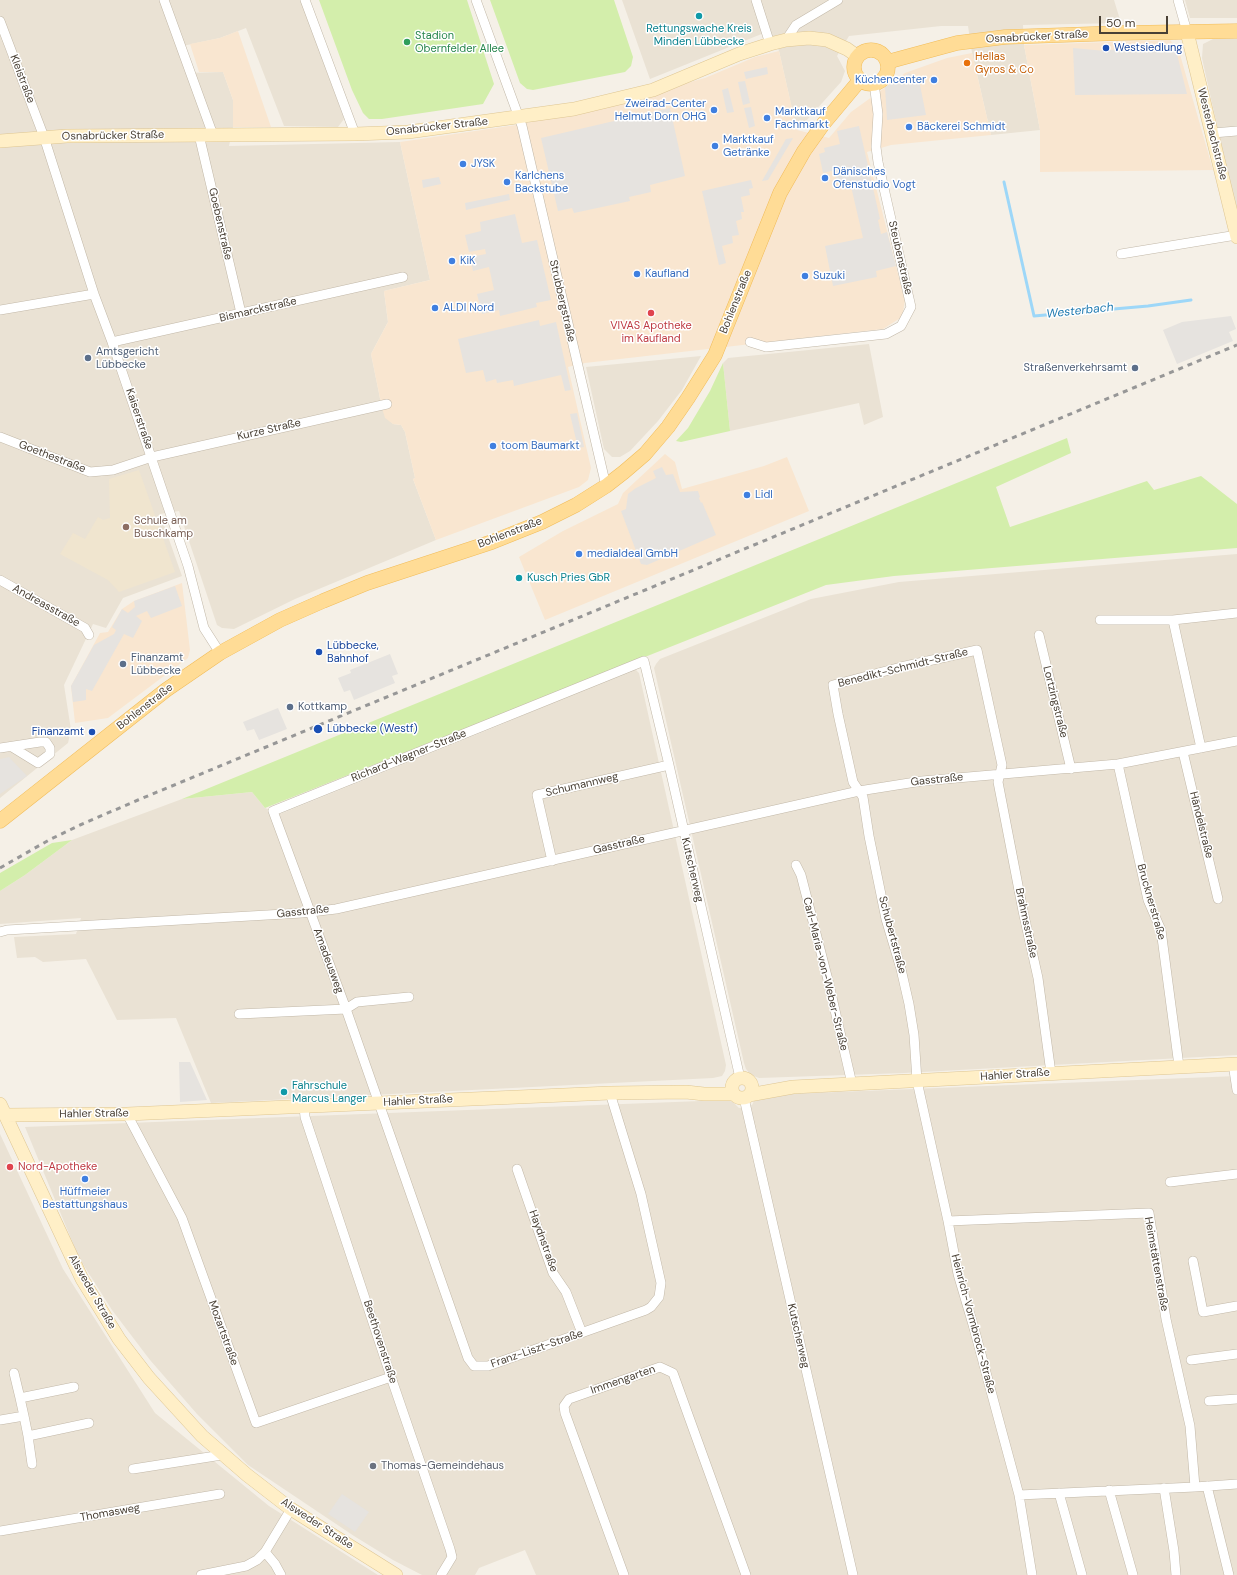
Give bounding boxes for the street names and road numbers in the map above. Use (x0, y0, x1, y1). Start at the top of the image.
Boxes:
street label: Osnabrücker Straße (986, 28, 1088, 46)
street label: Kleistraße (7, 53, 37, 105)
street label: Westerbachstraße (1194, 87, 1230, 181)
street label: Osnabrücker Straße (385, 115, 489, 139)
street label: Osnabrücker Straße (62, 129, 164, 143)
street label: Goebenstraße (205, 187, 235, 261)
street label: Steubenstraße (885, 220, 915, 296)
street label: Strubbergstraße (546, 259, 578, 343)
street label: Bohlenstraße (717, 268, 755, 336)
street label: Bismarckstraße (218, 295, 298, 325)
street label: Kaiserstraße (122, 387, 156, 451)
street label: Kurze Straße (236, 416, 302, 444)
street label: Goethestraße (17, 438, 87, 476)
street label: Bohlenstraße (476, 515, 544, 551)
street label: Andreasstraße (10, 582, 82, 630)
street label: Benedikt-Schmidt-Straße (837, 645, 969, 691)
street label: Lortzingstraße (1040, 665, 1070, 739)
street label: Bohlenstraße (114, 681, 176, 733)
street label: Richard-Wagner-Straße (350, 727, 468, 785)
street label: Schumannweg (544, 770, 620, 800)
street label: Gasstraße (910, 771, 964, 789)
street label: Händelstraße (1186, 790, 1216, 860)
street label: Gasstraße (592, 833, 646, 857)
street label: Kutscherweg (678, 836, 706, 904)
street label: Brucknerstraße (1134, 862, 1168, 942)
street label: Brahmsstraße (1012, 887, 1040, 959)
street label: Schubertstraße (875, 895, 909, 975)
street label: Carl-Maria-von-Weber-Straße (800, 896, 850, 1052)
street label: Gasstraße (276, 903, 330, 921)
street label: Amadeusweg (310, 927, 346, 995)
street label: Hahler Straße (980, 1066, 1050, 1084)
street label: Hahler Straße (383, 1093, 453, 1109)
street label: Hahler Straße (59, 1107, 129, 1121)
street label: Haydnstraße (526, 1208, 560, 1274)
street label: Heimstättenstraße (1141, 1216, 1171, 1312)
street label: Alsweder Straße (65, 1252, 119, 1332)
street label: Heinrich-Vormbrock-Straße (948, 1253, 998, 1395)
street label: Mozartstraße (205, 1299, 241, 1367)
street label: Beethovenstraße (360, 1299, 400, 1385)
street label: Kutscherweg (784, 1302, 812, 1370)
street label: Franz-Liszt-Straße (489, 1327, 585, 1371)
street label: Immengarten (589, 1363, 657, 1397)
street label: Alsweder Straße (278, 1496, 356, 1552)
street label: Thomasweg (79, 1501, 141, 1525)

